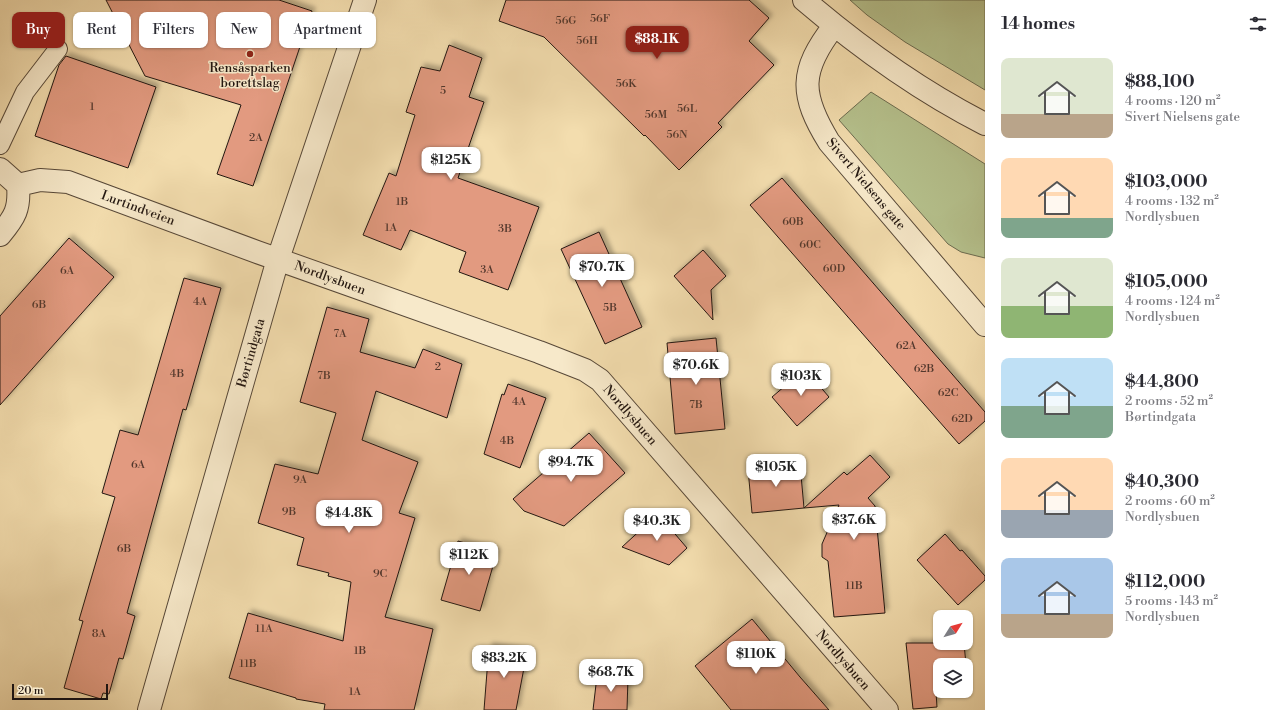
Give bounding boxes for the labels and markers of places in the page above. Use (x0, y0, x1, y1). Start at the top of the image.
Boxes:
pin: $88.1K (624, 26, 690, 60)
marker: Rensåsparken borettslag (245, 49, 255, 59)
place label: Rensåsparken borettslag (209, 60, 291, 91)
pin: $125K (423, 147, 479, 181)
pin: $70.7K (569, 254, 635, 288)
pin: $70.6K (663, 352, 729, 386)
pin: $103K (773, 363, 829, 397)
pin: $94.7K (538, 449, 604, 483)
pin: $105K (748, 454, 804, 488)
pin: $44.8K (316, 500, 382, 534)
pin: $37.6K (821, 507, 887, 541)
pin: $40.3K (624, 508, 690, 542)
pin: $112K (441, 542, 497, 576)
pin: $110K (728, 641, 784, 675)
pin: $83.2K (471, 645, 537, 679)
pin: $68.7K (578, 659, 644, 693)

